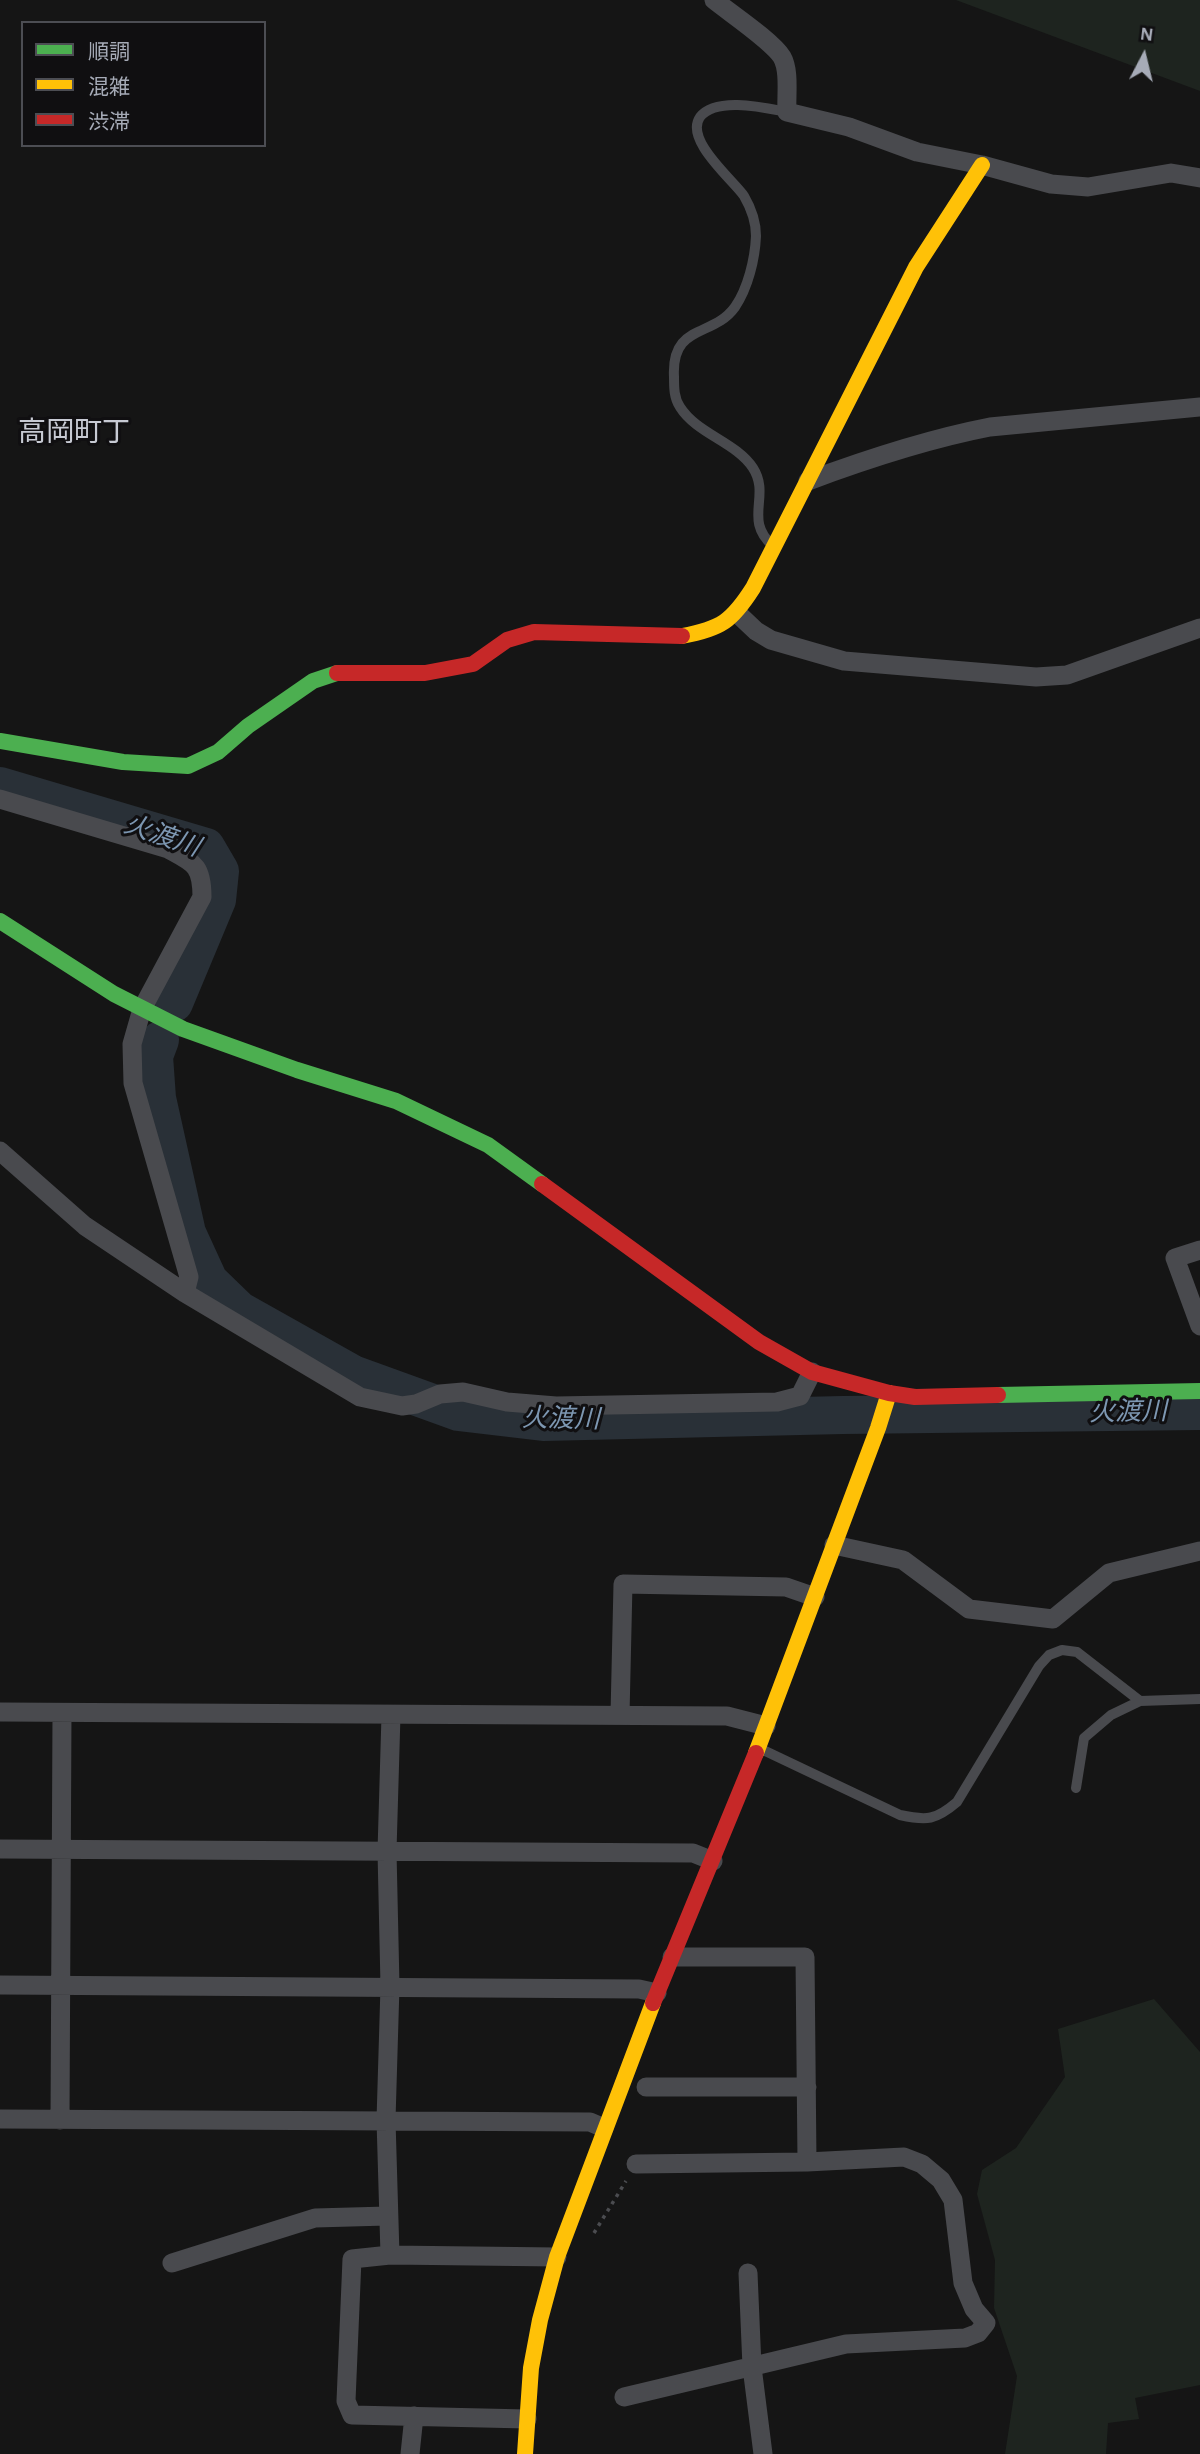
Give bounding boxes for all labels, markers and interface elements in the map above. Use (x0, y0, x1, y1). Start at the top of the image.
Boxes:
legend (21, 21, 266, 147)
north arrow (1109, 21, 1179, 91)
text: N (1139, 24, 1154, 45)
text: 順調 (88, 42, 130, 63)
text: 混雑 (88, 77, 130, 98)
text: 渋滞 (88, 112, 130, 133)
district label: 高岡町丁 (18, 416, 130, 450)
water label: 火渡川 (120, 809, 204, 863)
water label: 火渡川 (1089, 1396, 1167, 1428)
water label: 火渡川 (522, 1403, 600, 1435)

